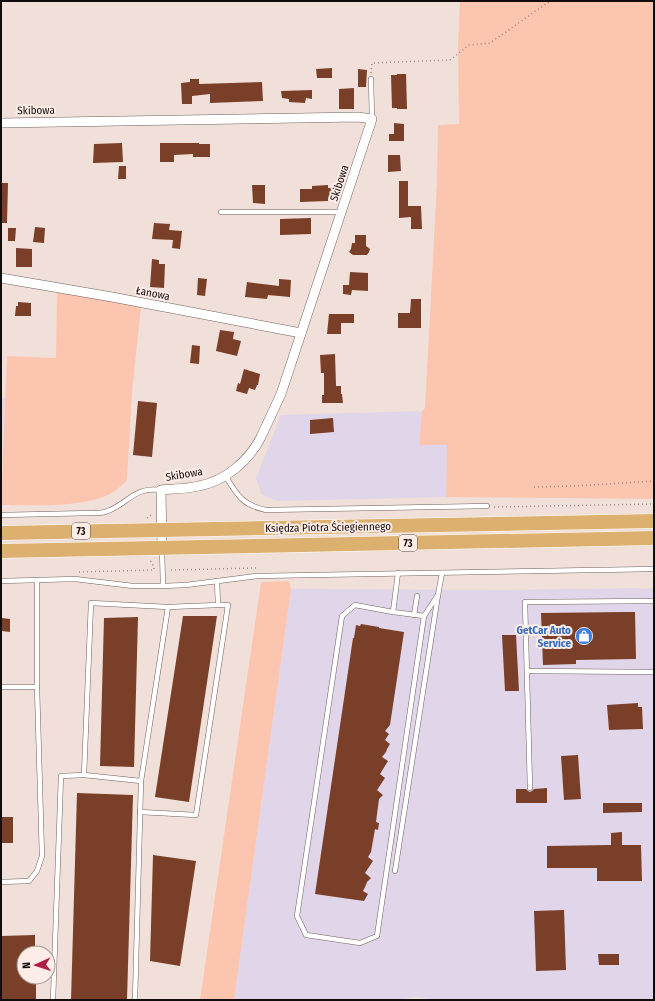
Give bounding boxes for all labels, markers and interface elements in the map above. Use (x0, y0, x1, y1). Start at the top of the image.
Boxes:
street label: Skibowa (17, 104, 55, 117)
street label: Skibowa (328, 163, 351, 203)
street label: Łanowa (135, 284, 171, 303)
street label: Skibowa (165, 465, 204, 484)
street label: Księdza Piotra Ściegiennego (265, 519, 391, 535)
road number: 73 (72, 523, 90, 539)
road number: 73 (399, 535, 417, 551)
place label: GetCar Auto Service (516, 624, 571, 650)
shop icon: GetCar Auto Service (574, 626, 594, 646)
north arrow (16, 945, 56, 985)
text: N (20, 962, 33, 969)

